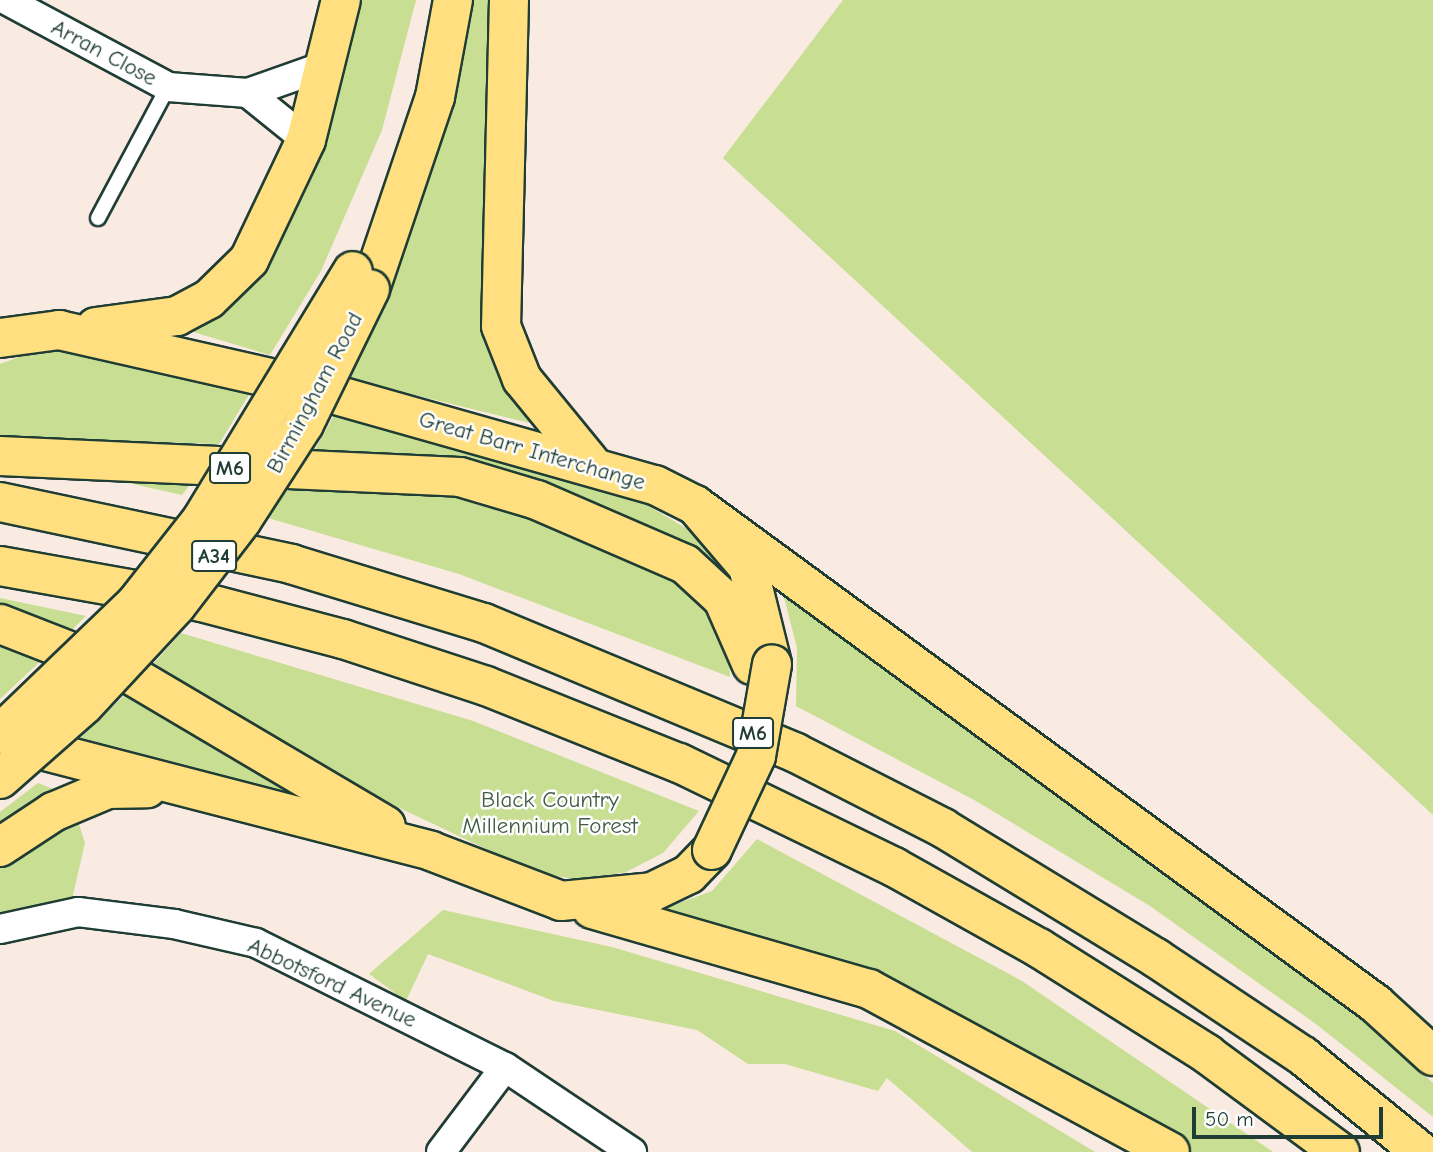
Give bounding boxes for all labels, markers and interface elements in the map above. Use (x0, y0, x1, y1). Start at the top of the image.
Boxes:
street label: Arran Close (46, 14, 162, 92)
street label: Birmingham Road (261, 308, 369, 478)
street label: Great Barr Interchange (416, 405, 648, 497)
road number: M6 (209, 450, 251, 486)
road number: A34 (190, 538, 238, 574)
road number: M6 (732, 716, 774, 750)
park label: Black Country Millennium Forest (462, 786, 638, 840)
street label: Abbotsford Avenue (243, 932, 421, 1034)
scale bar (1195, 1092, 1386, 1136)
text: 50 m (1205, 1107, 1254, 1131)

